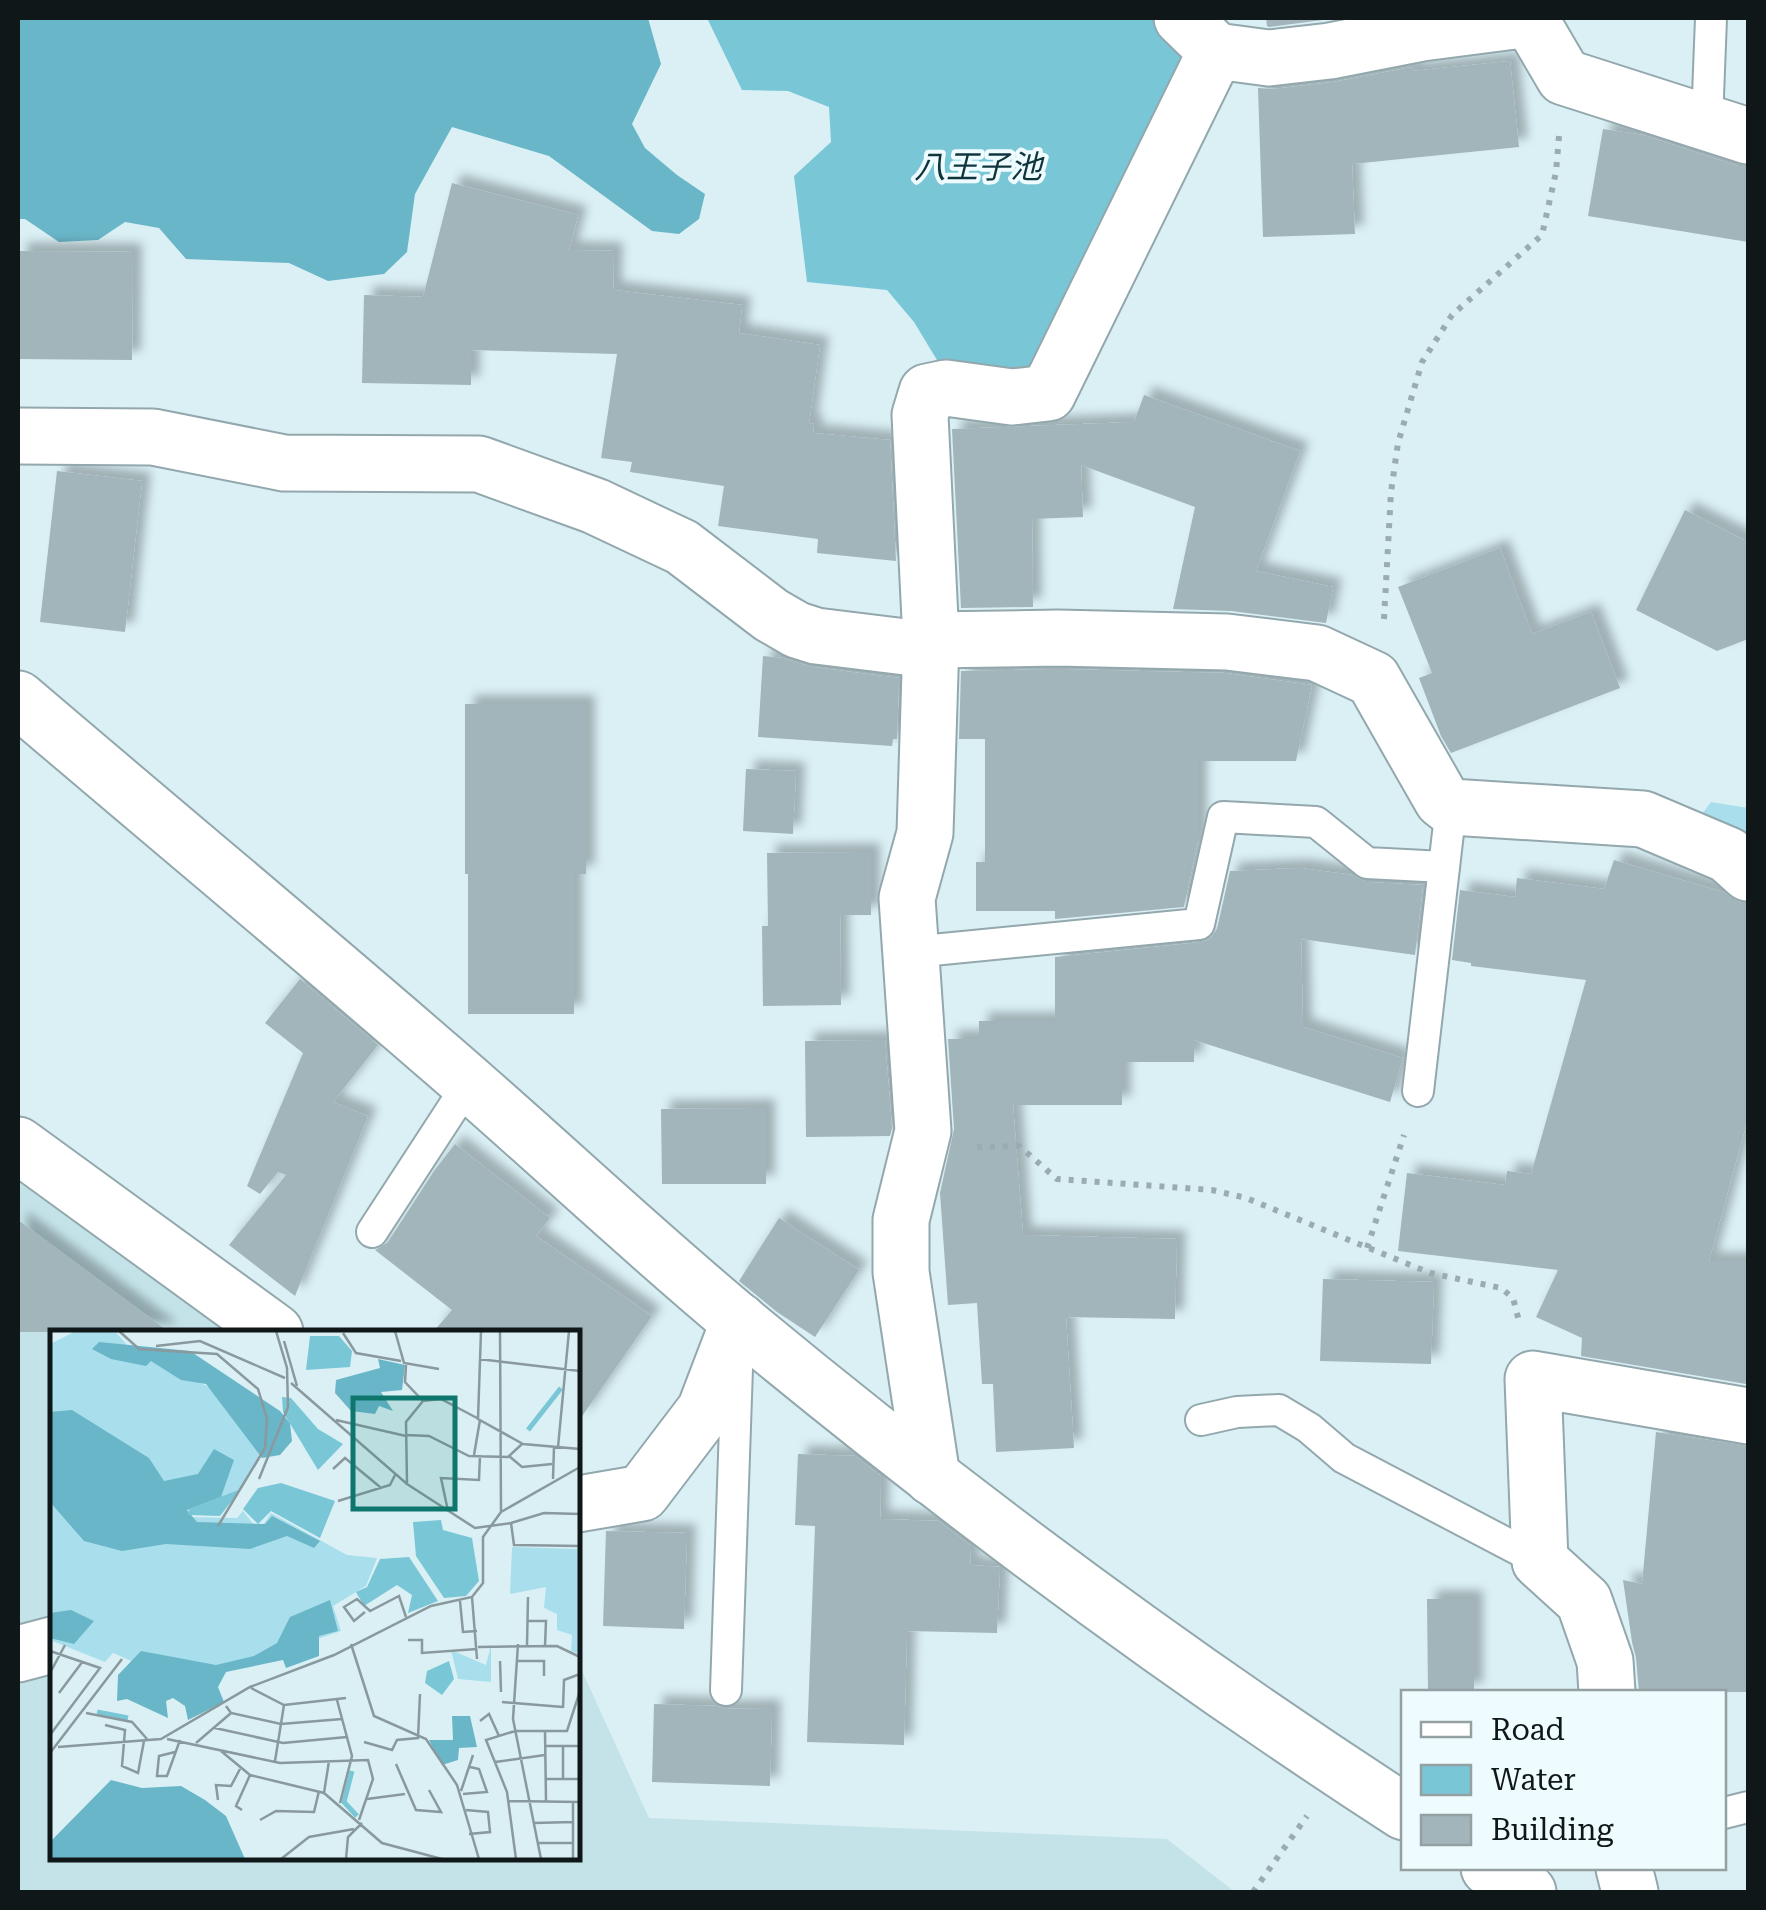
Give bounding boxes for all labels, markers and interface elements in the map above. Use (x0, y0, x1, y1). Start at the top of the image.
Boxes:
water label: 八王子池 (914, 148, 1045, 186)
inset map (50, 1330, 580, 1860)
legend (1401, 1690, 1726, 1870)
text: Road (1491, 1712, 1565, 1747)
text: Water (1491, 1762, 1576, 1797)
text: Building (1491, 1812, 1614, 1847)

